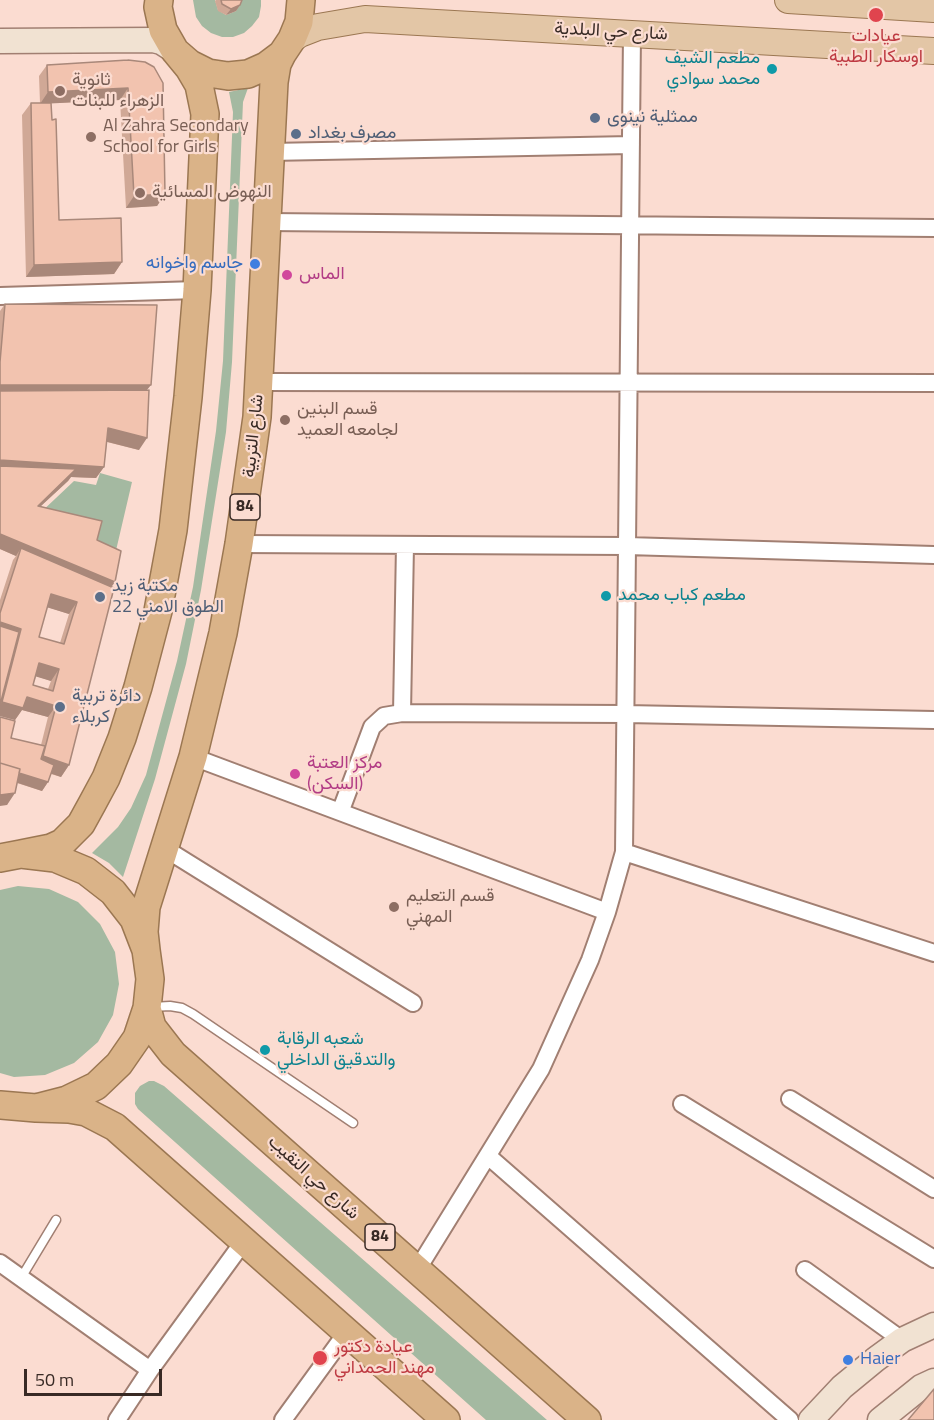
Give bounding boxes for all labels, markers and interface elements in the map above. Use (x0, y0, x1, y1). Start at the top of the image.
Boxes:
marker: عيادات اوسكار الطبية (867, 6, 885, 24)
street label: شارع حي البلدية (554, 18, 668, 46)
place label: عيادات اوسكار الطبية (829, 26, 923, 68)
place label: مطعم الشيف محمد سوادي (665, 48, 760, 90)
marker: مطعم الشيف محمد سوادي (765, 62, 779, 76)
place label: ثانوية الزهراء للبنات (72, 70, 164, 112)
marker: ثانوية الزهراء للبنات (53, 84, 67, 98)
place label: ممثلية نينوى (607, 107, 698, 129)
marker: ممثلية نينوى (588, 111, 602, 125)
place label: Al Zahra Secondary School for Girls (103, 116, 249, 158)
place label: مصرف بغداد (308, 123, 396, 145)
marker: مصرف بغداد (289, 127, 303, 141)
marker: Al Zahra Secondary School for Girls (84, 130, 98, 144)
place label: النهوض المسائية (152, 182, 272, 204)
marker: النهوض المسائية (133, 186, 147, 200)
place label: جاسم واخوانه (146, 253, 243, 275)
marker: جاسم واخوانه (248, 257, 262, 271)
place label: الماس (299, 264, 345, 286)
marker: الماس (280, 268, 294, 282)
street label: شارع التربية (239, 393, 269, 479)
place label: قسم البنين لجامعه العميد (297, 399, 398, 442)
marker: قسم البنين لجامعه العميد (278, 413, 292, 427)
road number: 84 (230, 494, 260, 520)
place label: مكتبة زيد الطوق الامني 22 (112, 576, 224, 618)
place label: مطعم كباب محمد (618, 585, 746, 607)
marker: مطعم كباب محمد (599, 589, 613, 603)
marker: مكتبة زيد الطوق الامني 22 (93, 590, 107, 604)
place label: دائرة تربية كربلاء (72, 686, 141, 728)
marker: دائرة تربية كربلاء (53, 700, 67, 714)
place label: مركز العتبة (السكن) (307, 753, 382, 795)
marker: مركز العتبة (السكن) (288, 767, 302, 781)
place label: قسم التعليم المهني (406, 886, 495, 928)
marker: قسم التعليم المهني (387, 900, 401, 914)
place label: شعبه الرقابة والتدقيق الداخلي (277, 1029, 396, 1072)
marker: شعبه الرقابة والتدقيق الداخلي (258, 1043, 272, 1057)
street label: شارع حي النقيب (263, 1131, 363, 1225)
road number: 84 (365, 1224, 395, 1250)
place label: عيادة دكتور مهند الحمداني (334, 1337, 435, 1380)
marker: عيادة دكتور مهند الحمداني (311, 1349, 329, 1367)
place label: Haier (860, 1349, 900, 1371)
marker: Haier (841, 1353, 855, 1367)
scale bar (27, 1357, 165, 1395)
text: 50 m (35, 1366, 74, 1393)

